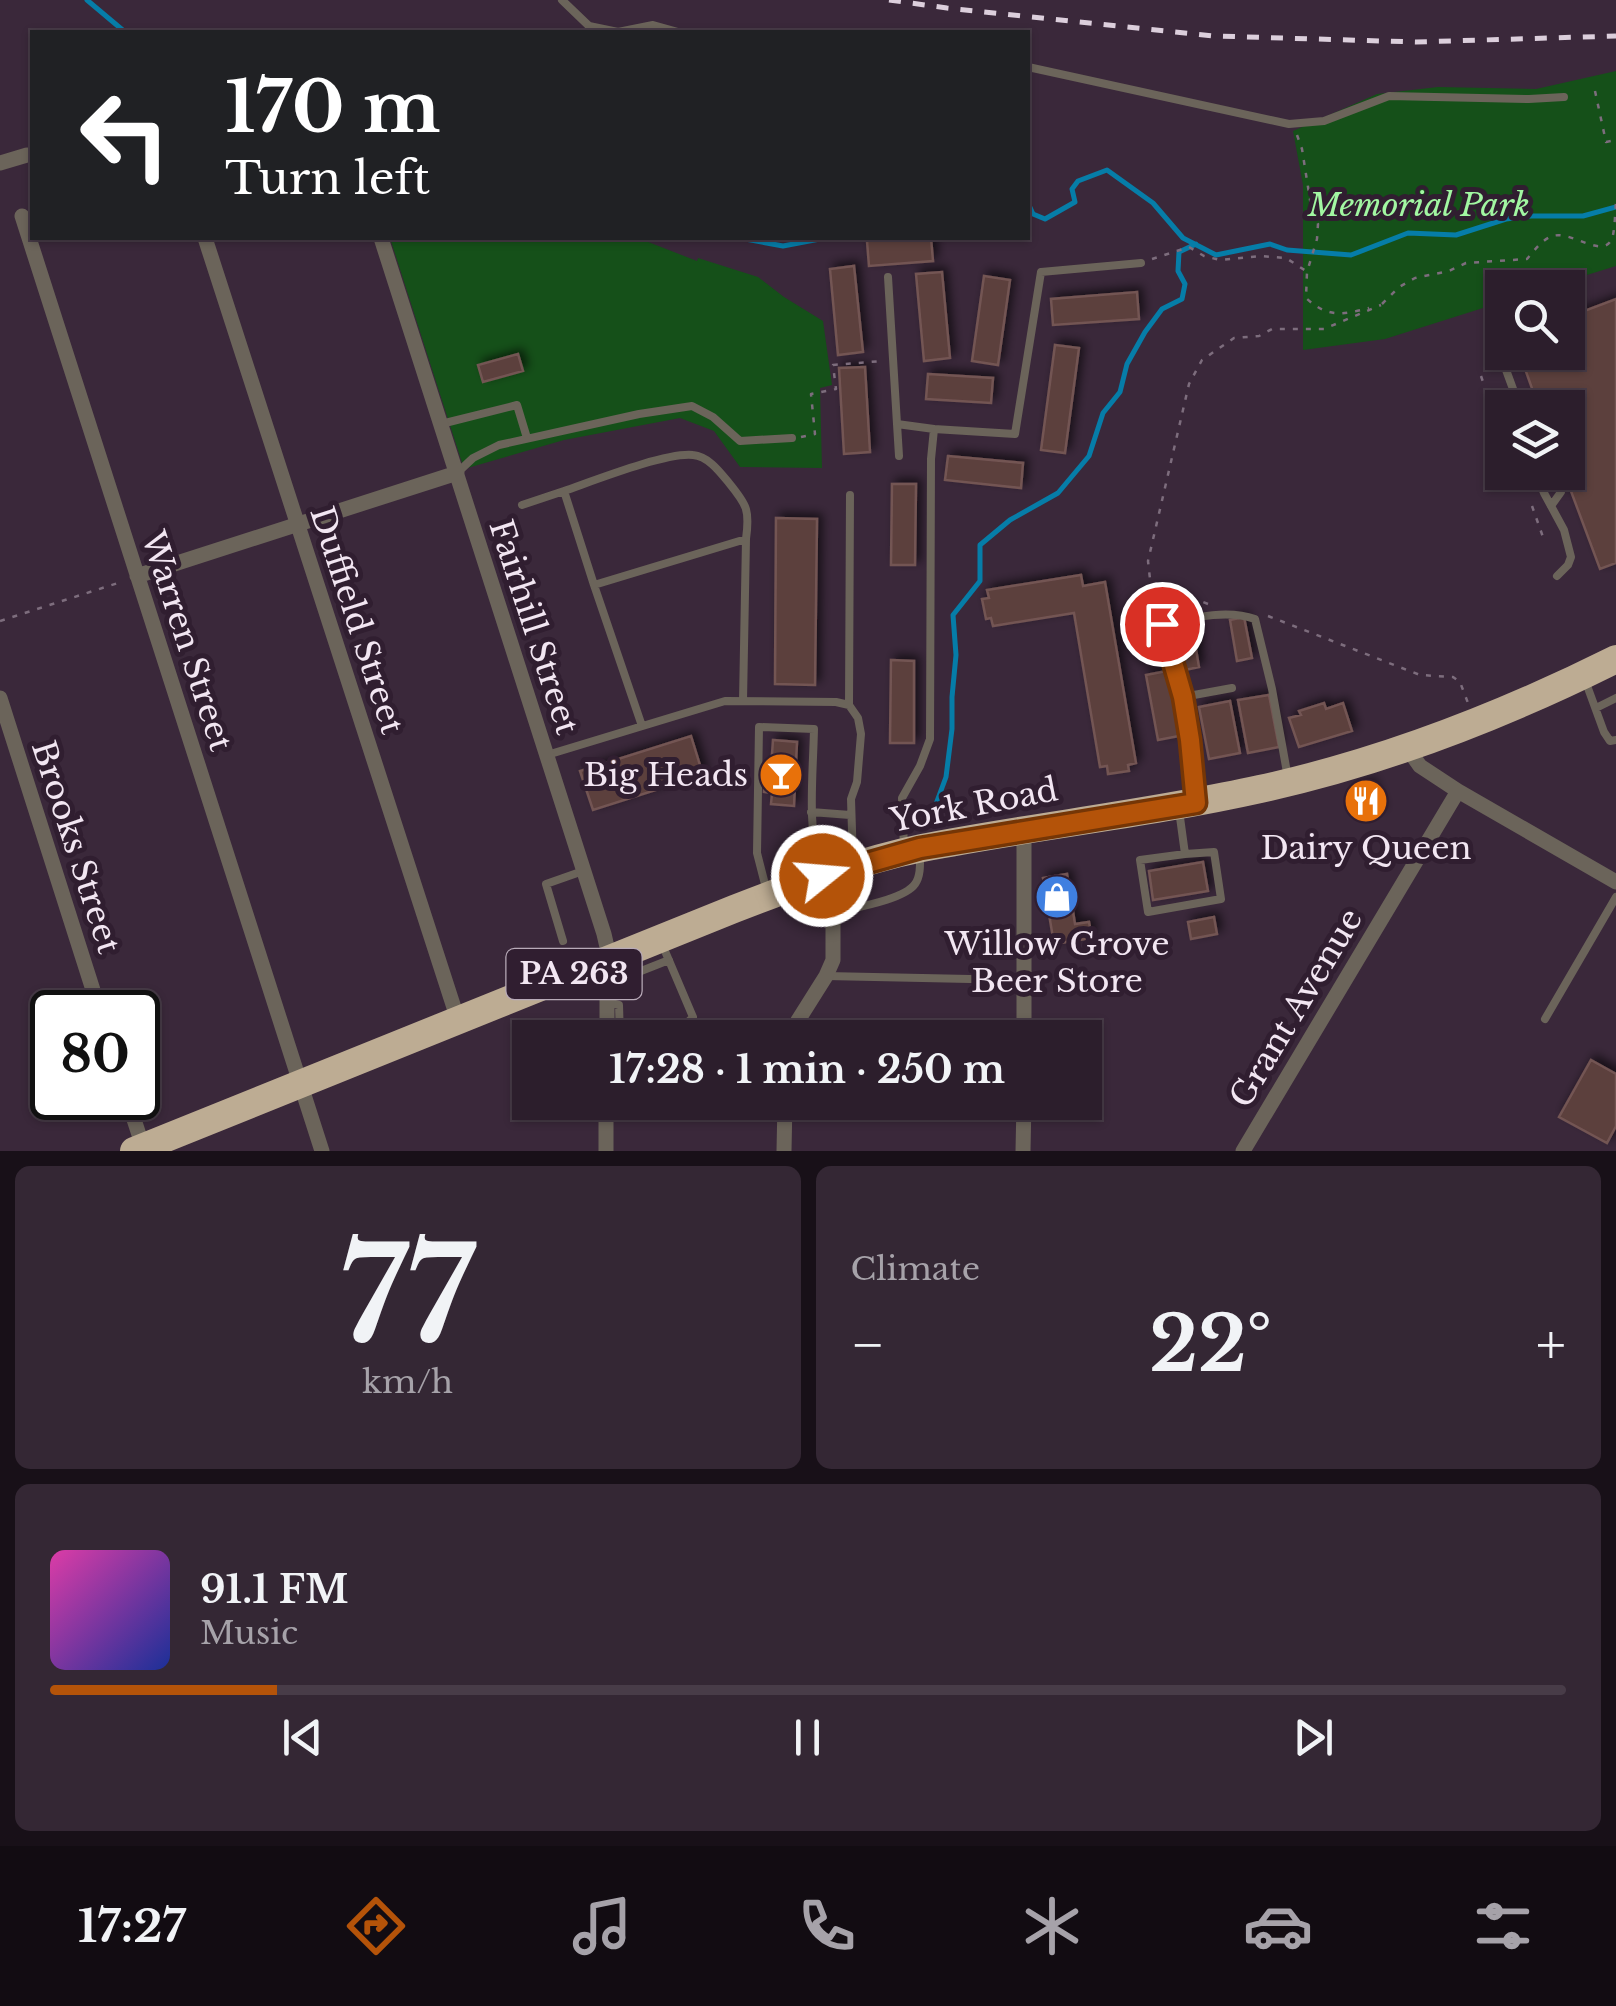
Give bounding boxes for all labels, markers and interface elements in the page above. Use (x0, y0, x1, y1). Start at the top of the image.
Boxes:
text: 170 m (225, 64, 441, 151)
icon: left (60, 70, 190, 200)
text: Turn left (225, 150, 430, 206)
park label: Memorial Park (1307, 185, 1530, 225)
map controls (1485, 270, 1585, 490)
button: search (1485, 270, 1585, 370)
button: layers (1485, 390, 1585, 490)
street label: Duffield Street (301, 501, 413, 739)
street label: Fairhill Street (480, 515, 588, 739)
street label: Warren Street (132, 525, 241, 756)
pin (1120, 582, 1205, 667)
icon: arrive (1135, 597, 1190, 652)
street label: Brooks Street (23, 736, 129, 958)
bar icon: Big Heads (758, 752, 804, 798)
place label: Big Heads (584, 755, 748, 795)
street label: York Road (886, 769, 1061, 841)
restaurant icon: Dairy Queen (1343, 778, 1389, 824)
position arrow (770, 824, 874, 928)
place label: Dairy Queen (1260, 828, 1472, 868)
shop icon: Willow Grove Beer Store (1034, 874, 1080, 920)
street label: Grant Avenue (1221, 901, 1371, 1115)
place label: Willow Grove Beer Store (943, 924, 1170, 1001)
road number: PA 263 (506, 949, 642, 999)
speed limit sign: 80 (30, 990, 160, 1120)
text: 17:28 · 1 min · 250 m (609, 1046, 1005, 1093)
text: 77 (341, 1216, 475, 1377)
text: Climate (851, 1249, 980, 1289)
text: 22° (1149, 1298, 1272, 1391)
text: − (851, 1311, 885, 1379)
text: + (1536, 1311, 1566, 1379)
text: km/h (362, 1362, 453, 1402)
text: 91.1 FM (200, 1566, 348, 1613)
text: Music (200, 1613, 298, 1653)
icon: previous (275, 1710, 330, 1765)
icon: pause (780, 1710, 835, 1765)
icon: next (1286, 1710, 1341, 1765)
icon: directions (341, 1891, 411, 1961)
icon: music (567, 1891, 637, 1961)
icon: phone (792, 1891, 862, 1961)
icon: climate (1017, 1891, 1087, 1961)
icon: car (1243, 1891, 1313, 1961)
icon: filters (1468, 1891, 1538, 1961)
text: 17:27 (78, 1898, 186, 1954)

